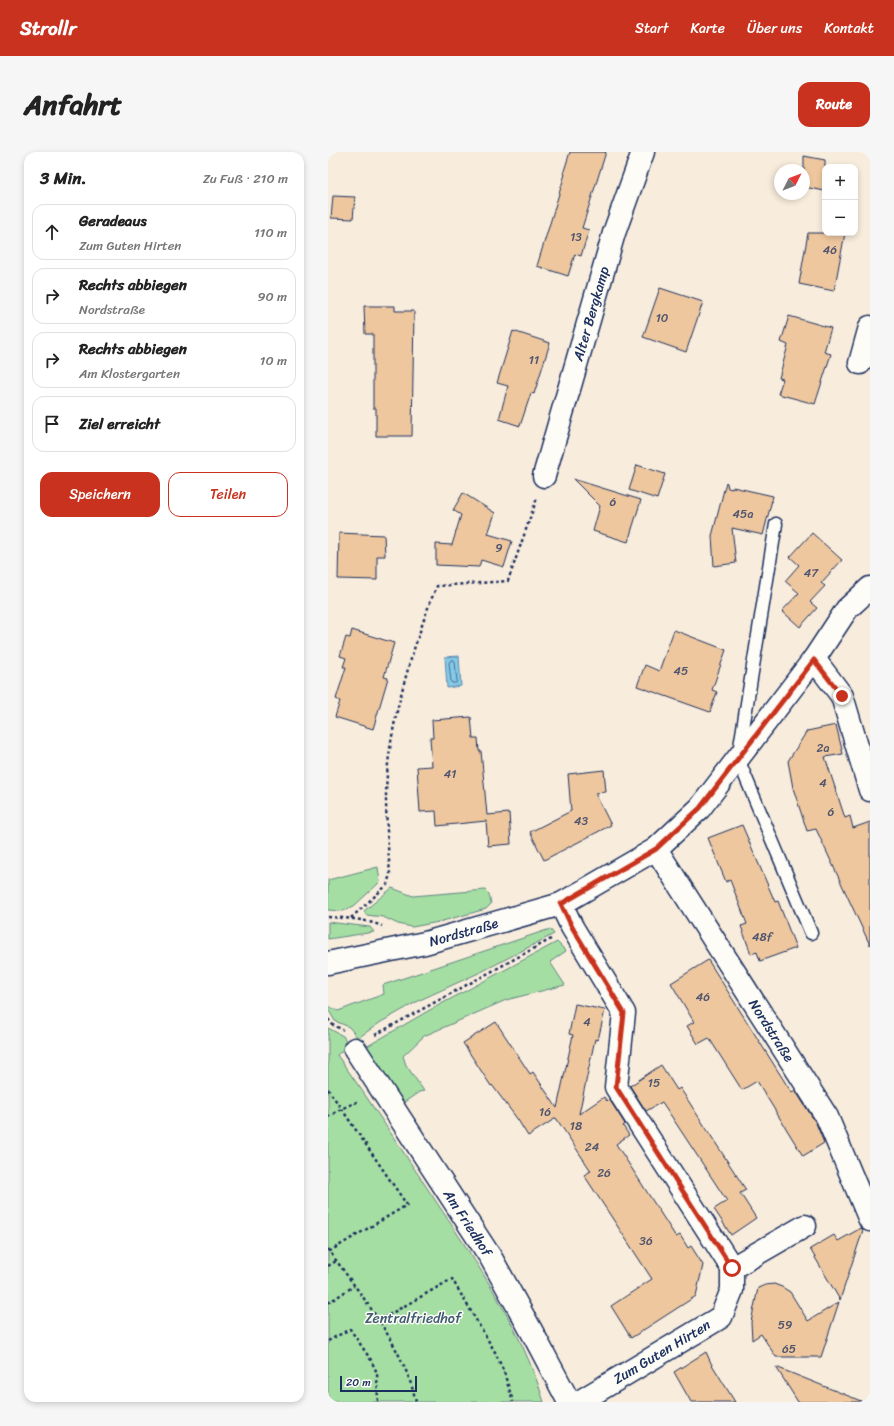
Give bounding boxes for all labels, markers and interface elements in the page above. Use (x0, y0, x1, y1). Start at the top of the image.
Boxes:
text: Strollr (20, 12, 76, 45)
text: Start (635, 16, 668, 41)
text: Karte (690, 16, 725, 41)
text: Über uns (747, 16, 802, 41)
text: Kontakt (824, 16, 874, 41)
text: Anfahrt (24, 80, 122, 129)
button: Route (798, 82, 870, 127)
text: 3 Min. (40, 163, 87, 193)
north arrow (774, 164, 810, 200)
map controls (822, 164, 858, 236)
button: + (822, 164, 858, 200)
text: Zu Fuß · 210 m (203, 167, 288, 190)
button: − (822, 200, 858, 236)
text: Geradeaus (79, 208, 147, 234)
icon: ahead (41, 221, 63, 243)
text: 110 m (254, 221, 287, 244)
house number: 13 (570, 226, 582, 248)
text: Zum Guten Hirten (79, 234, 181, 257)
house number: 46 (823, 239, 837, 261)
street label: Alter Bergkamp (565, 263, 616, 365)
text: Rechts abbiegen (79, 272, 187, 298)
icon: right (41, 285, 63, 307)
text: 90 m (257, 285, 287, 308)
text: Nordstraße (79, 298, 145, 321)
house number: 10 (656, 307, 669, 329)
text: Rechts abbiegen (79, 336, 187, 362)
icon: right (41, 349, 63, 371)
text: 10 m (260, 349, 287, 372)
house number: 11 (529, 349, 539, 371)
text: Am Klostergarten (79, 362, 180, 385)
text: Ziel erreicht (79, 411, 160, 437)
icon: arrive (41, 413, 63, 435)
button: Speichern (40, 472, 160, 517)
button: Teilen (168, 472, 288, 517)
house number: 6 (610, 491, 617, 513)
house number: 45a (733, 503, 753, 525)
house number: 9 (495, 537, 503, 559)
house number: 47 (804, 562, 819, 584)
house number: 45 (674, 660, 688, 682)
route end (833, 687, 851, 705)
house number: 2a (817, 737, 829, 759)
house number: 41 (444, 763, 456, 785)
house number: 4 (819, 772, 827, 794)
house number: 6 (828, 801, 835, 823)
house number: 43 (574, 810, 588, 832)
street label: Nordstraße (426, 910, 501, 954)
house number: 48f (752, 926, 774, 948)
house number: 46 (696, 986, 710, 1008)
street label: Nordstraße (742, 994, 801, 1067)
house number: 4 (583, 1011, 591, 1033)
house number: 15 (648, 1072, 660, 1094)
house number: 16 (539, 1101, 551, 1123)
house number: 18 (570, 1115, 582, 1137)
house number: 24 (585, 1136, 600, 1158)
house number: 26 (597, 1162, 611, 1184)
street label: Am Friedhof (436, 1183, 500, 1263)
house number: 36 (639, 1230, 653, 1252)
route start (723, 1259, 741, 1277)
park label: Zentralfriedhof (365, 1306, 463, 1331)
street label: Zum Guten Hirten (608, 1313, 716, 1391)
house number: 59 (778, 1314, 792, 1336)
house number: 65 (782, 1338, 796, 1360)
text: 20 m (346, 1373, 371, 1392)
scale bar (340, 1374, 417, 1393)

